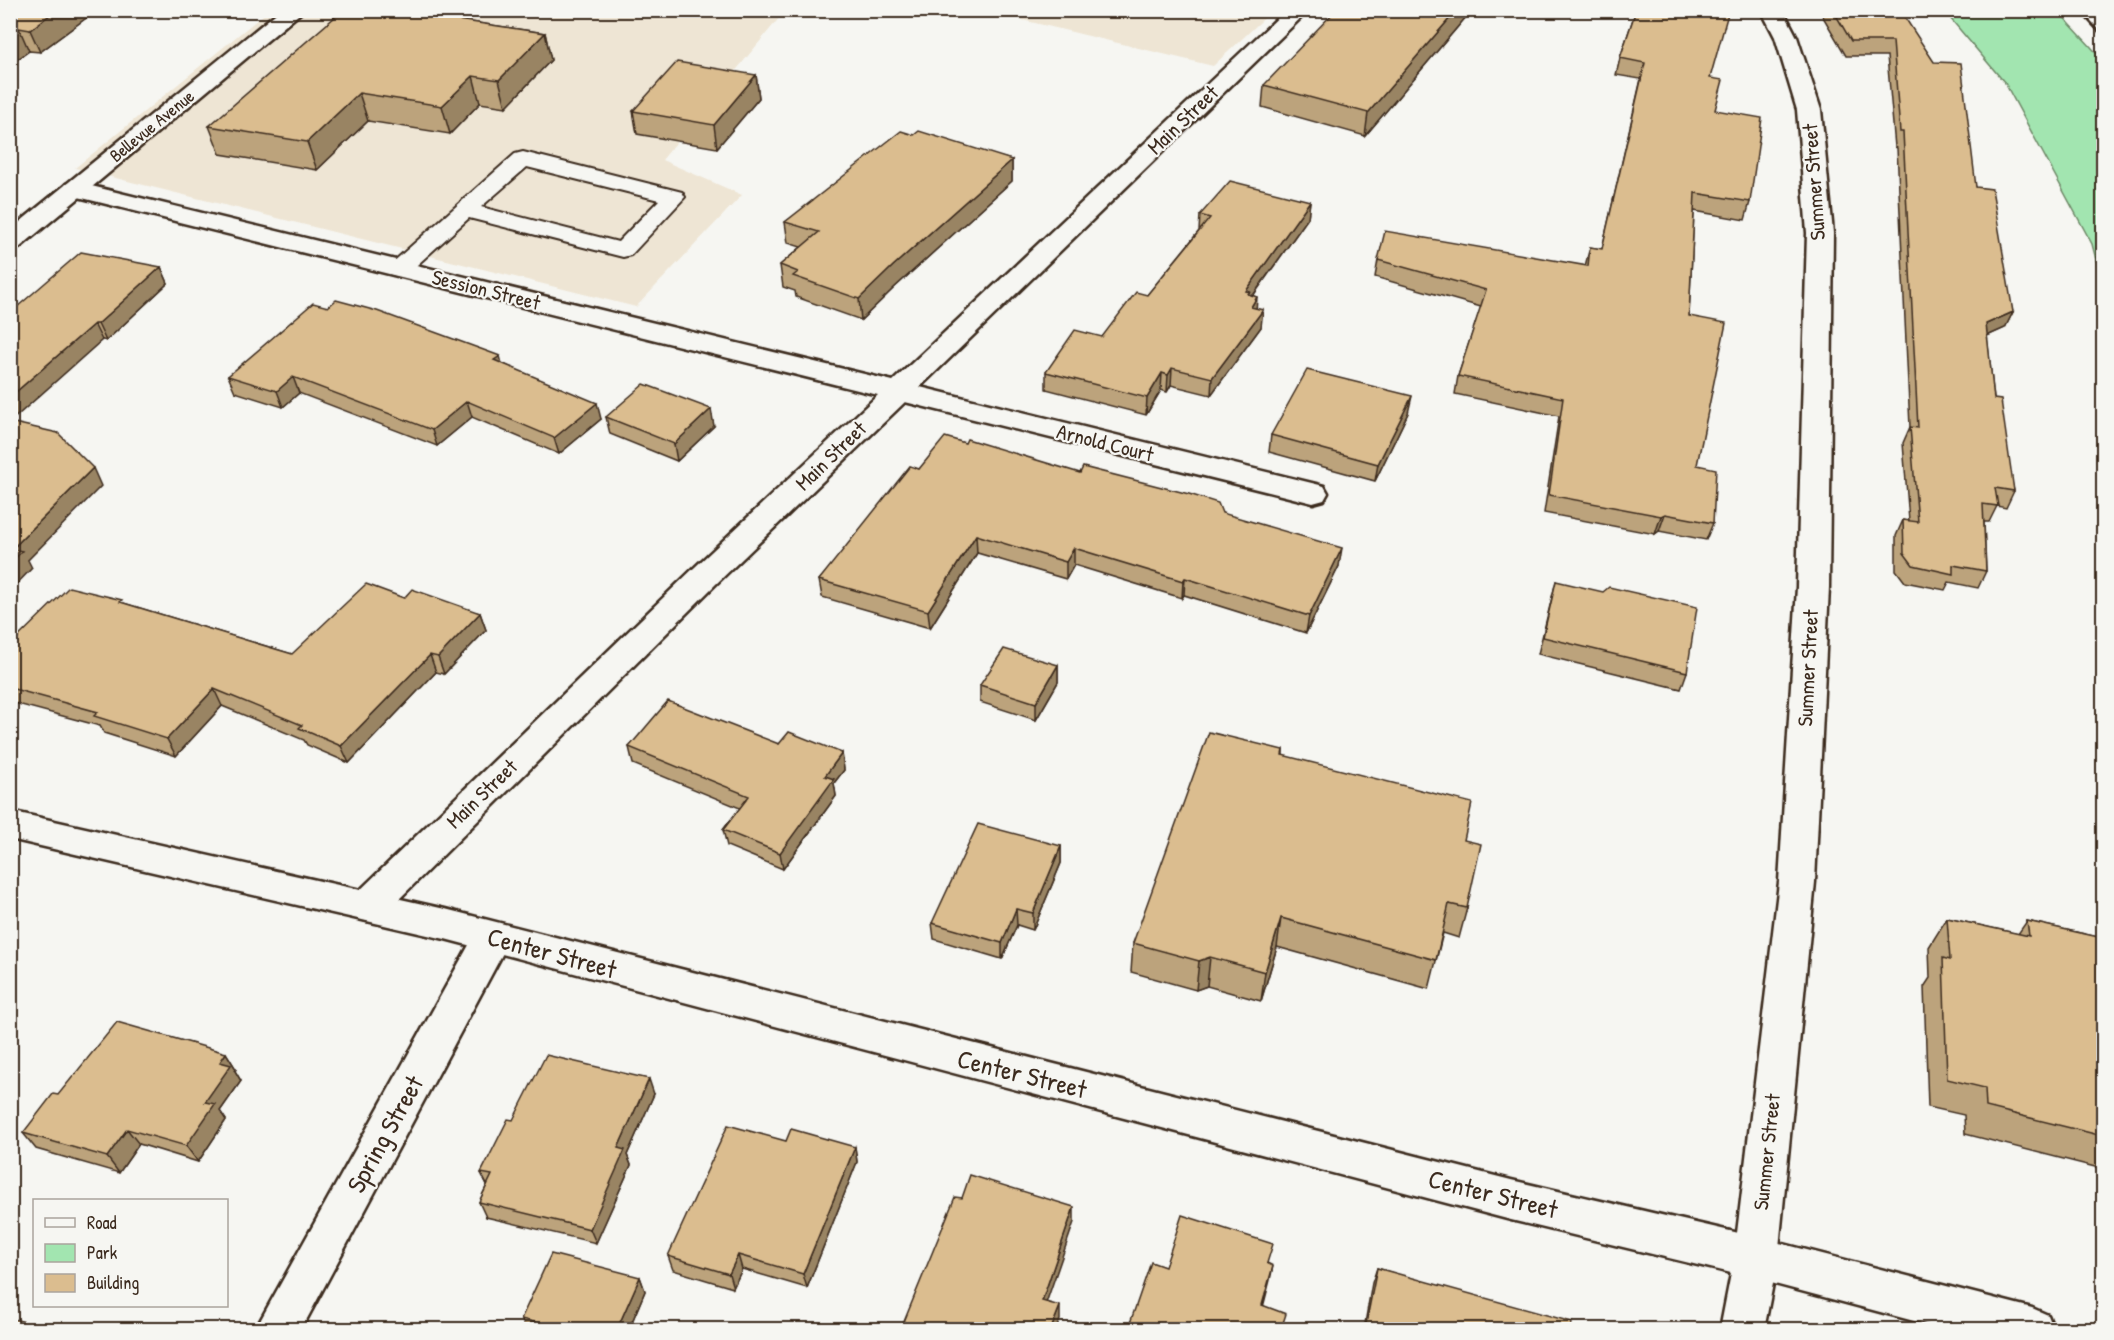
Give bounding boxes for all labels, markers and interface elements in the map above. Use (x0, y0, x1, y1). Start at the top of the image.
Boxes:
street label: Main Street (1141, 78, 1225, 161)
street label: Bellevue Avenue (104, 84, 199, 168)
street label: Summer Street (1795, 122, 1832, 241)
street label: Session Street (429, 262, 544, 317)
street label: Main Street (789, 414, 873, 497)
street label: Arnold Court (1054, 417, 1157, 469)
street label: Summer Street (1790, 608, 1825, 727)
street label: Main Street (440, 752, 524, 835)
street label: Center Street (484, 919, 621, 987)
street label: Center Street (954, 1041, 1091, 1107)
street label: Spring Street (338, 1068, 432, 1199)
street label: Summer Street (1746, 1092, 1787, 1212)
street label: Center Street (1425, 1161, 1562, 1227)
legend (33, 1199, 228, 1307)
text: Road (87, 1210, 117, 1235)
text: Park (87, 1240, 118, 1265)
text: Building (87, 1270, 139, 1295)

